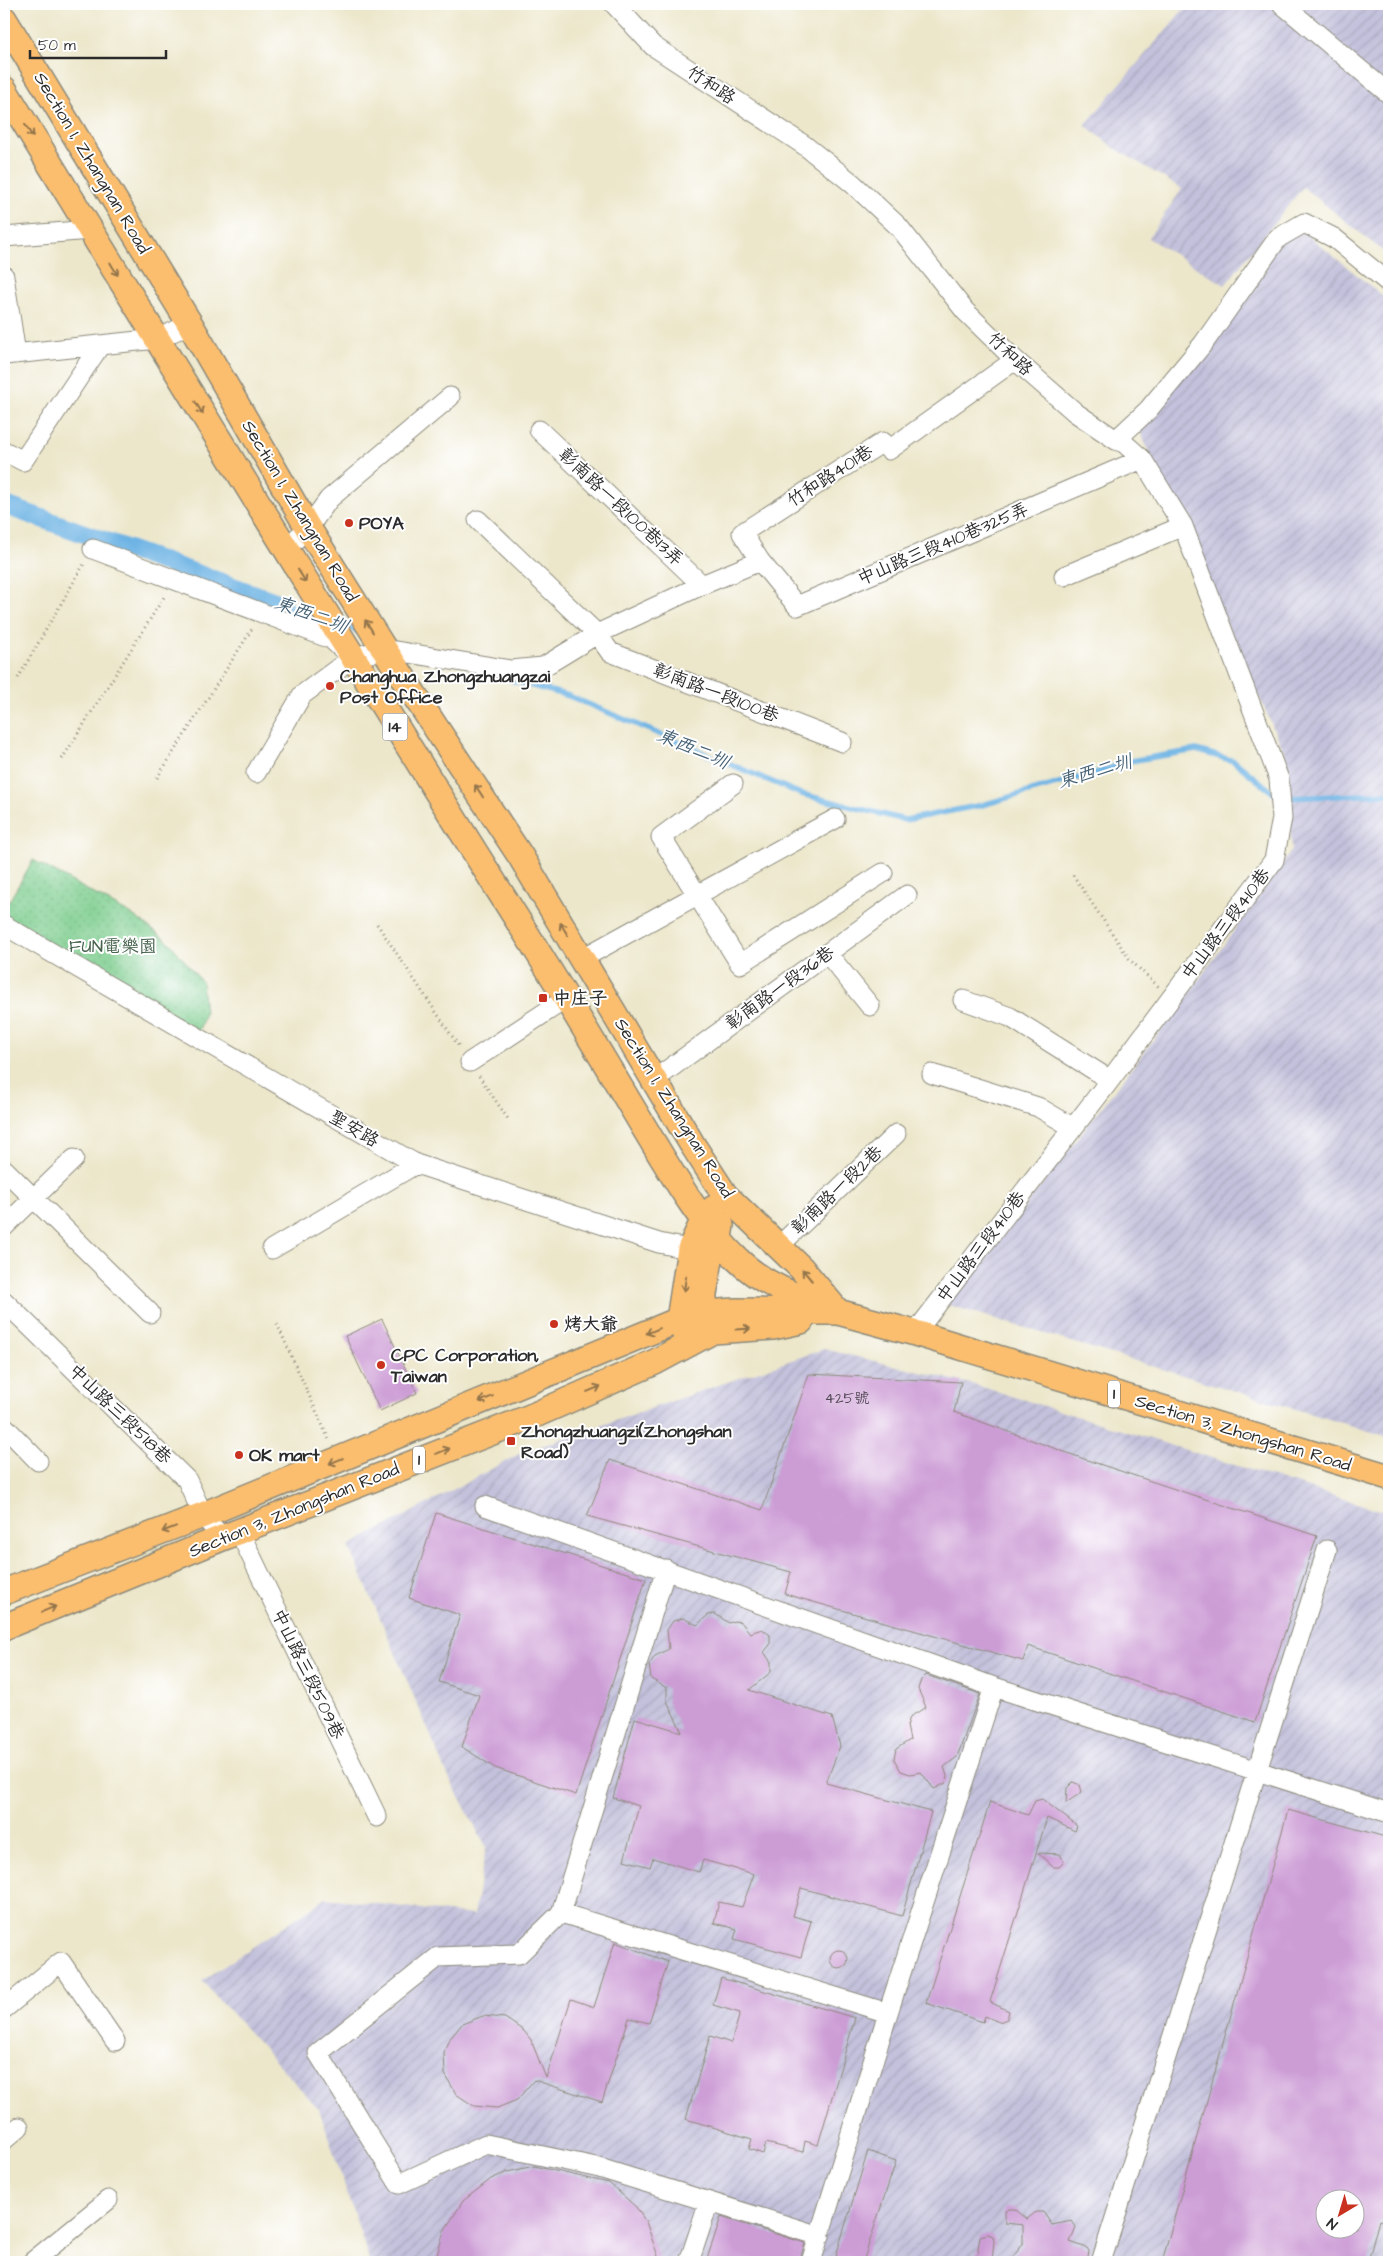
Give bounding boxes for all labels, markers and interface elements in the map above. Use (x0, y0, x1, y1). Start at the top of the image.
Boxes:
scale bar (30, 28, 166, 60)
text: 50 m (38, 35, 76, 56)
street label: 竹和路 (682, 60, 740, 110)
street label: Section 1, Zhangnan Road (27, 67, 156, 259)
one-way arrow (25, 123, 35, 137)
one-way arrow (110, 262, 120, 276)
street label: 竹和路 (982, 326, 1038, 382)
one-way arrow (193, 401, 204, 415)
street label: Section 1, Zhangnan Road (235, 415, 364, 607)
street label: 竹和路401巷 (782, 439, 878, 513)
street label: 彰南路一段100巷13弄 (553, 442, 689, 572)
street label: 中山路三段410巷325弄 (853, 497, 1033, 591)
place label: POYA (359, 511, 404, 536)
marker: POYA (343, 517, 355, 529)
one-way arrow (297, 569, 307, 583)
water label: 東西二圳 (271, 589, 353, 641)
one-way arrow (364, 620, 374, 634)
street label: 彰南路一段100巷 (649, 657, 783, 729)
place label: Changhua Zhongzhuangzai Post Office (340, 664, 550, 710)
marker: Changhua Zhongzhuangzai Post Office (324, 680, 336, 692)
road number: 14 (382, 714, 408, 740)
water label: 東西二圳 (653, 722, 735, 777)
water label: 東西二圳 (1055, 748, 1137, 795)
one-way arrow (473, 784, 483, 798)
street label: 中山路三段410巷 (1176, 863, 1276, 985)
one-way arrow (558, 923, 568, 937)
park label: FUN電樂園 (69, 934, 157, 959)
street label: 彰南路一段36巷 (721, 940, 839, 1036)
place label: 中庄子 (553, 986, 607, 1011)
marker: 中庄子 (537, 992, 549, 1004)
street label: Section 1, Zhangnan Road (607, 1013, 740, 1203)
street label: 聖安路 (324, 1105, 384, 1153)
street label: 彰南路一段2巷 (786, 1140, 888, 1240)
street label: 中山路三段410巷 (931, 1186, 1031, 1308)
one-way arrow (801, 1268, 812, 1281)
one-way arrow (680, 1276, 690, 1292)
place label: 烤大爺 (564, 1312, 618, 1337)
marker: 烤大爺 (548, 1318, 560, 1330)
one-way arrow (734, 1325, 750, 1334)
one-way arrow (645, 1328, 660, 1337)
place label: CPC Corporation, Taiwan (390, 1343, 540, 1389)
street label: 中山路三段518巷 (63, 1358, 177, 1470)
marker: CPC Corporation, Taiwan (375, 1359, 387, 1371)
road number: 1 (1108, 1380, 1120, 1408)
one-way arrow (586, 1383, 601, 1393)
house number: 425號 (825, 1388, 869, 1409)
street label: Section 3, Zhongshan Road (1132, 1388, 1354, 1479)
one-way arrow (479, 1395, 494, 1405)
place label: Zhongzhuangzi(Zhongshan Road) (521, 1419, 731, 1465)
marker: Zhongzhuangzi(Zhongshan Road) (505, 1435, 517, 1447)
place label: OK mart (249, 1443, 320, 1468)
one-way arrow (436, 1445, 451, 1454)
road number: 1 (413, 1446, 425, 1474)
marker: OK mart (233, 1449, 245, 1461)
street label: Section 3, Zhongshan Road (185, 1456, 403, 1565)
one-way arrow (328, 1457, 344, 1466)
one-way arrow (162, 1524, 177, 1534)
one-way arrow (41, 1603, 56, 1613)
street label: 中山路三段509巷 (266, 1605, 350, 1743)
north arrow (1316, 2188, 1366, 2238)
text: N (1323, 2213, 1342, 2234)

